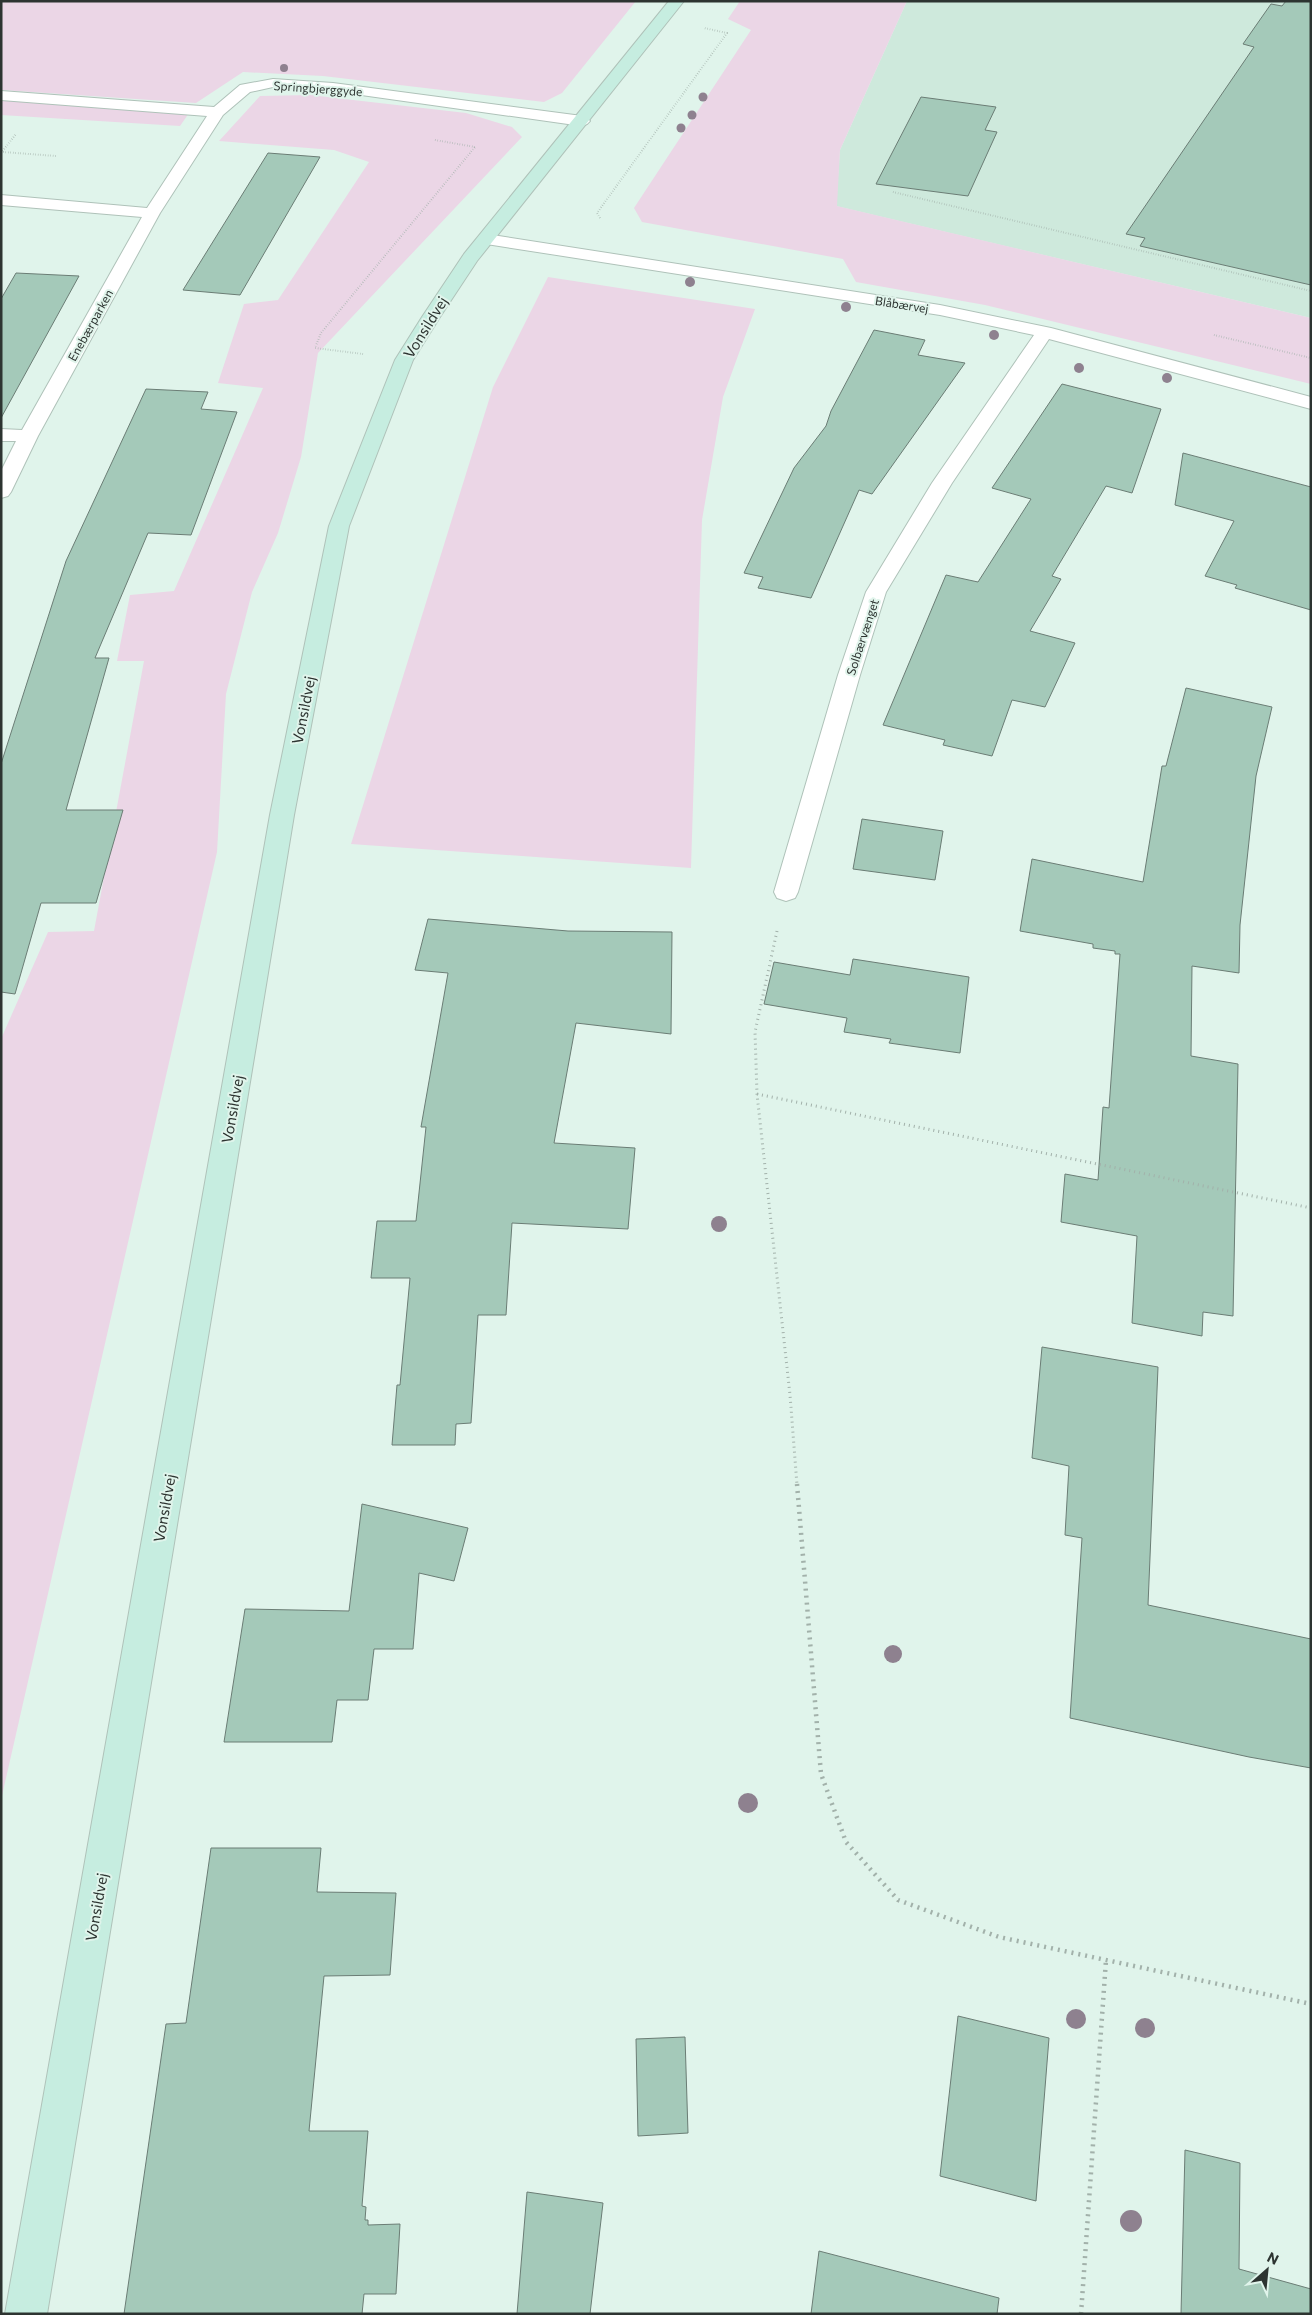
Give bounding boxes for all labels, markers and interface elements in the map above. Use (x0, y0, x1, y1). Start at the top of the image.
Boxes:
street label: Springbjerggyde (273, 78, 363, 98)
street label: Enebærparken (65, 287, 115, 363)
street label: Vonsildvej (399, 293, 451, 361)
street label: Blåbærvej (874, 293, 930, 315)
street label: Solbærvænget (843, 597, 881, 677)
street label: Vonsildvej (288, 674, 318, 746)
street label: Vonsildvej (217, 1073, 247, 1145)
street label: Vonsildvej (149, 1472, 179, 1544)
street label: Vonsildvej (81, 1871, 111, 1943)
north arrow (1242, 2245, 1292, 2295)
text: N (1265, 2248, 1282, 2268)

